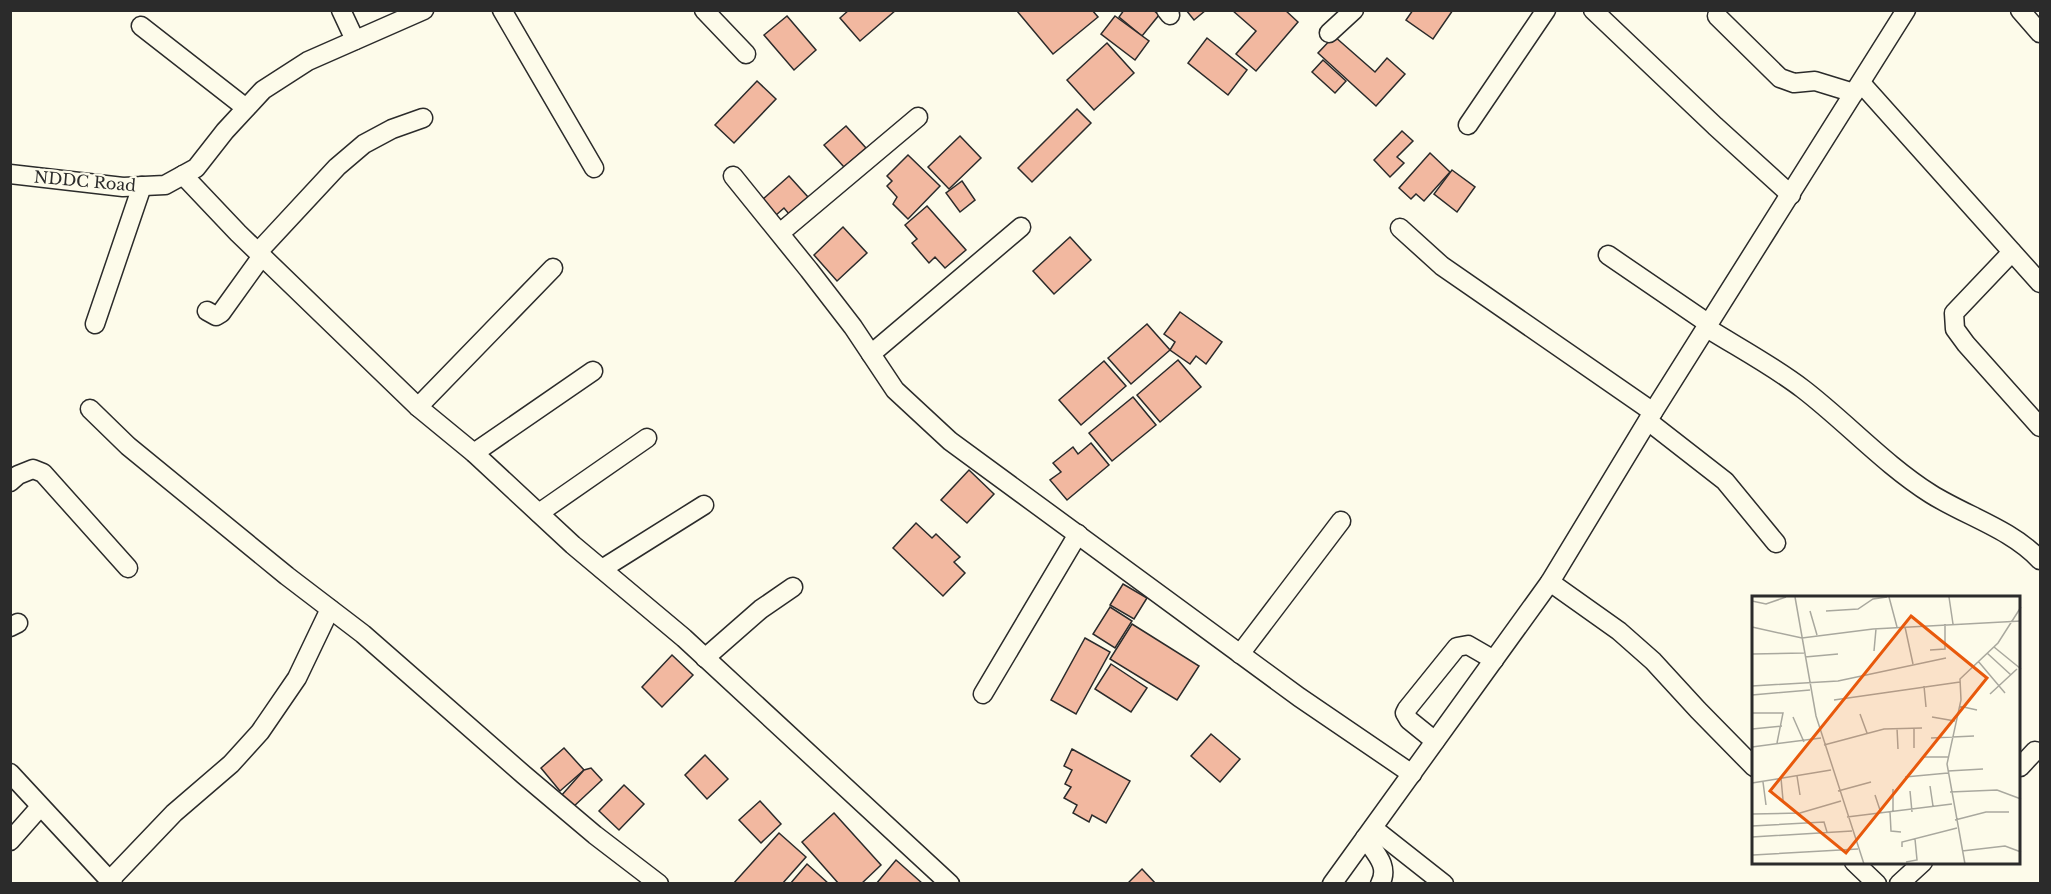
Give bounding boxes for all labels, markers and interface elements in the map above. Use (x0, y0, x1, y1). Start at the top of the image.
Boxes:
street label: NDDC Road (33, 167, 137, 195)
inset map (1752, 596, 2021, 864)

